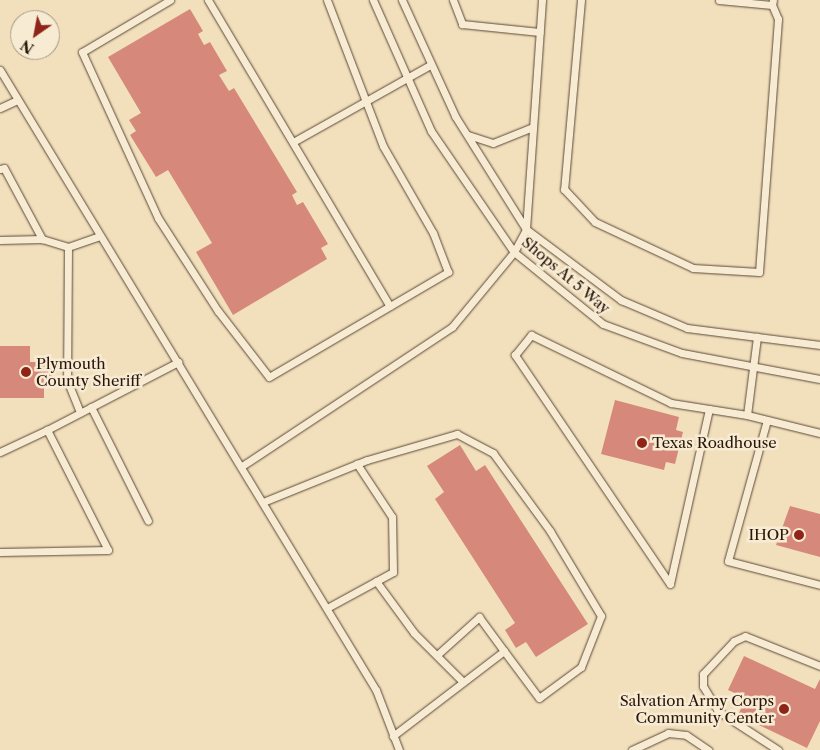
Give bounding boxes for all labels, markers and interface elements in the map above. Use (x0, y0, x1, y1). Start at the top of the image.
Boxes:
north arrow (10, 10, 60, 60)
text: N (17, 36, 37, 58)
street label: Shops At 5 Way (518, 233, 614, 317)
place label: Plymouth County Sheriff (36, 354, 141, 389)
marker: Plymouth County Sheriff (20, 366, 32, 378)
place label: Texas Roadhouse (652, 434, 777, 452)
marker: Texas Roadhouse (636, 437, 648, 449)
place label: IHOP (748, 526, 789, 544)
marker: IHOP (793, 529, 805, 541)
place label: Salvation Army Corps Community Center (619, 691, 774, 726)
marker: Salvation Army Corps Community Center (778, 703, 790, 715)

